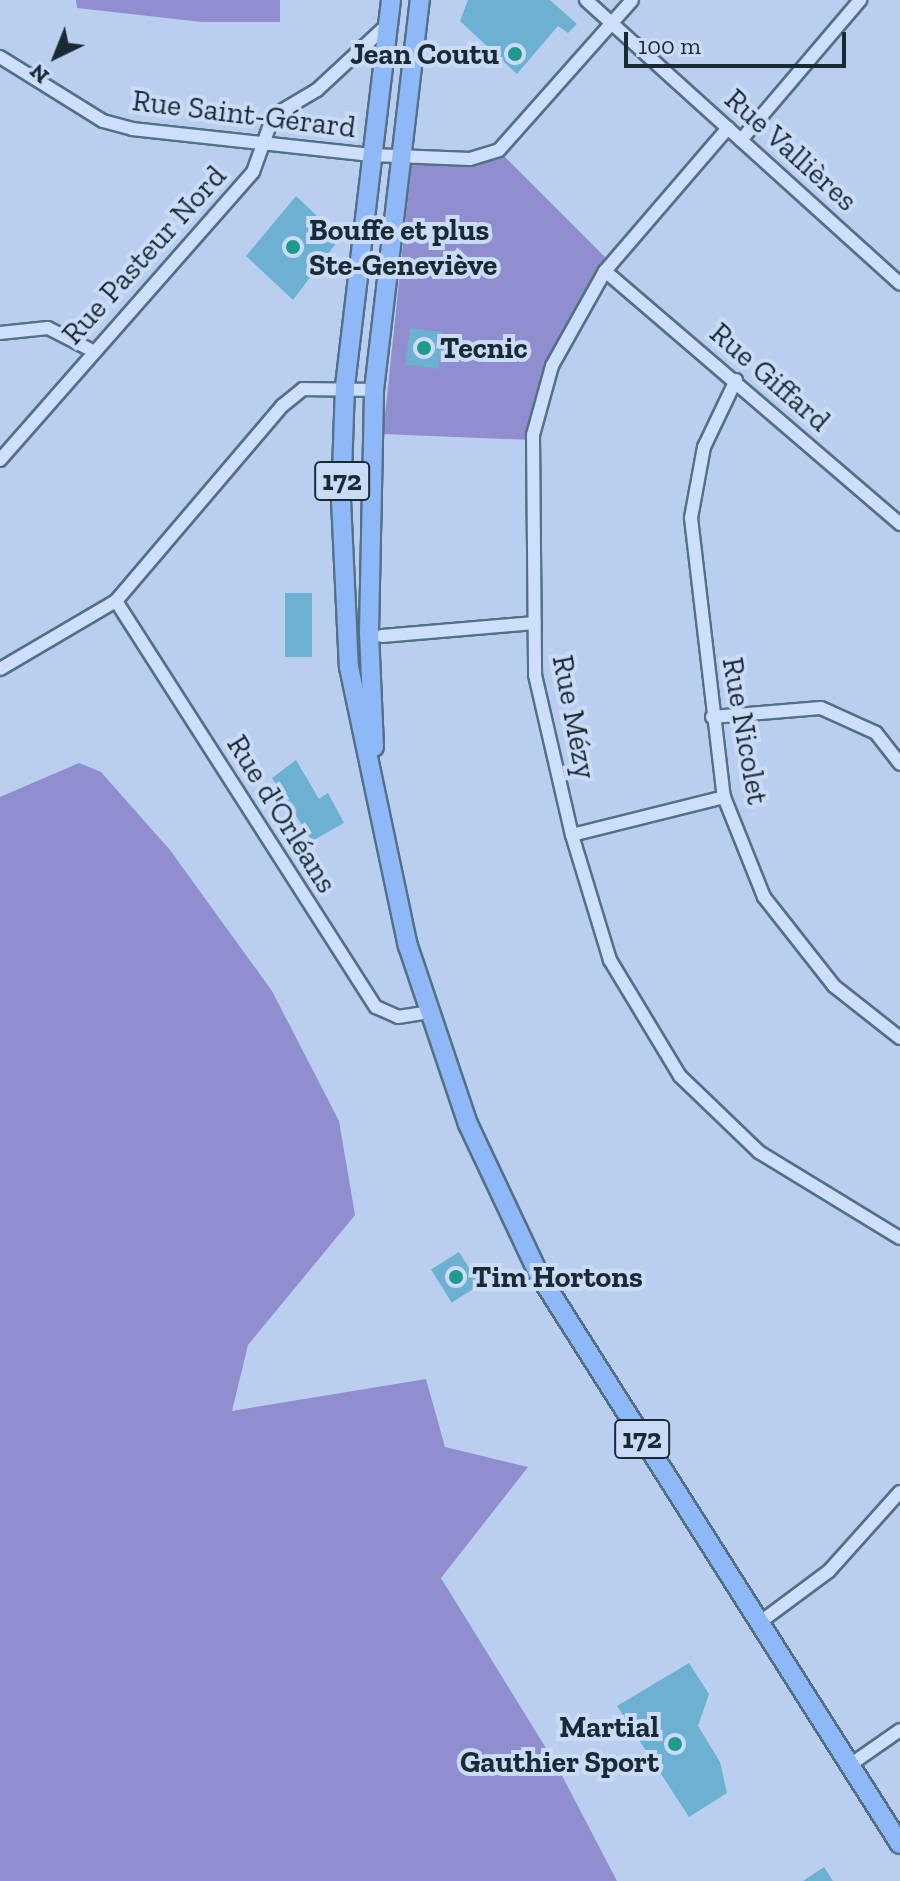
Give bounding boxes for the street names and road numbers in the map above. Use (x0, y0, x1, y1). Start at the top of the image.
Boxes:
street label: Rue Vallières (717, 81, 865, 219)
street label: Rue Saint-Gérard (130, 82, 358, 146)
street label: Rue Pasteur Nord (54, 158, 234, 352)
street label: Rue Giffard (703, 315, 837, 439)
road number: 172 (314, 457, 370, 505)
street label: Rue Mézy (544, 652, 604, 782)
street label: Rue Nicolet (714, 655, 776, 807)
street label: Rue d'Orléans (219, 728, 345, 900)
road number: 172 (614, 1415, 670, 1463)

